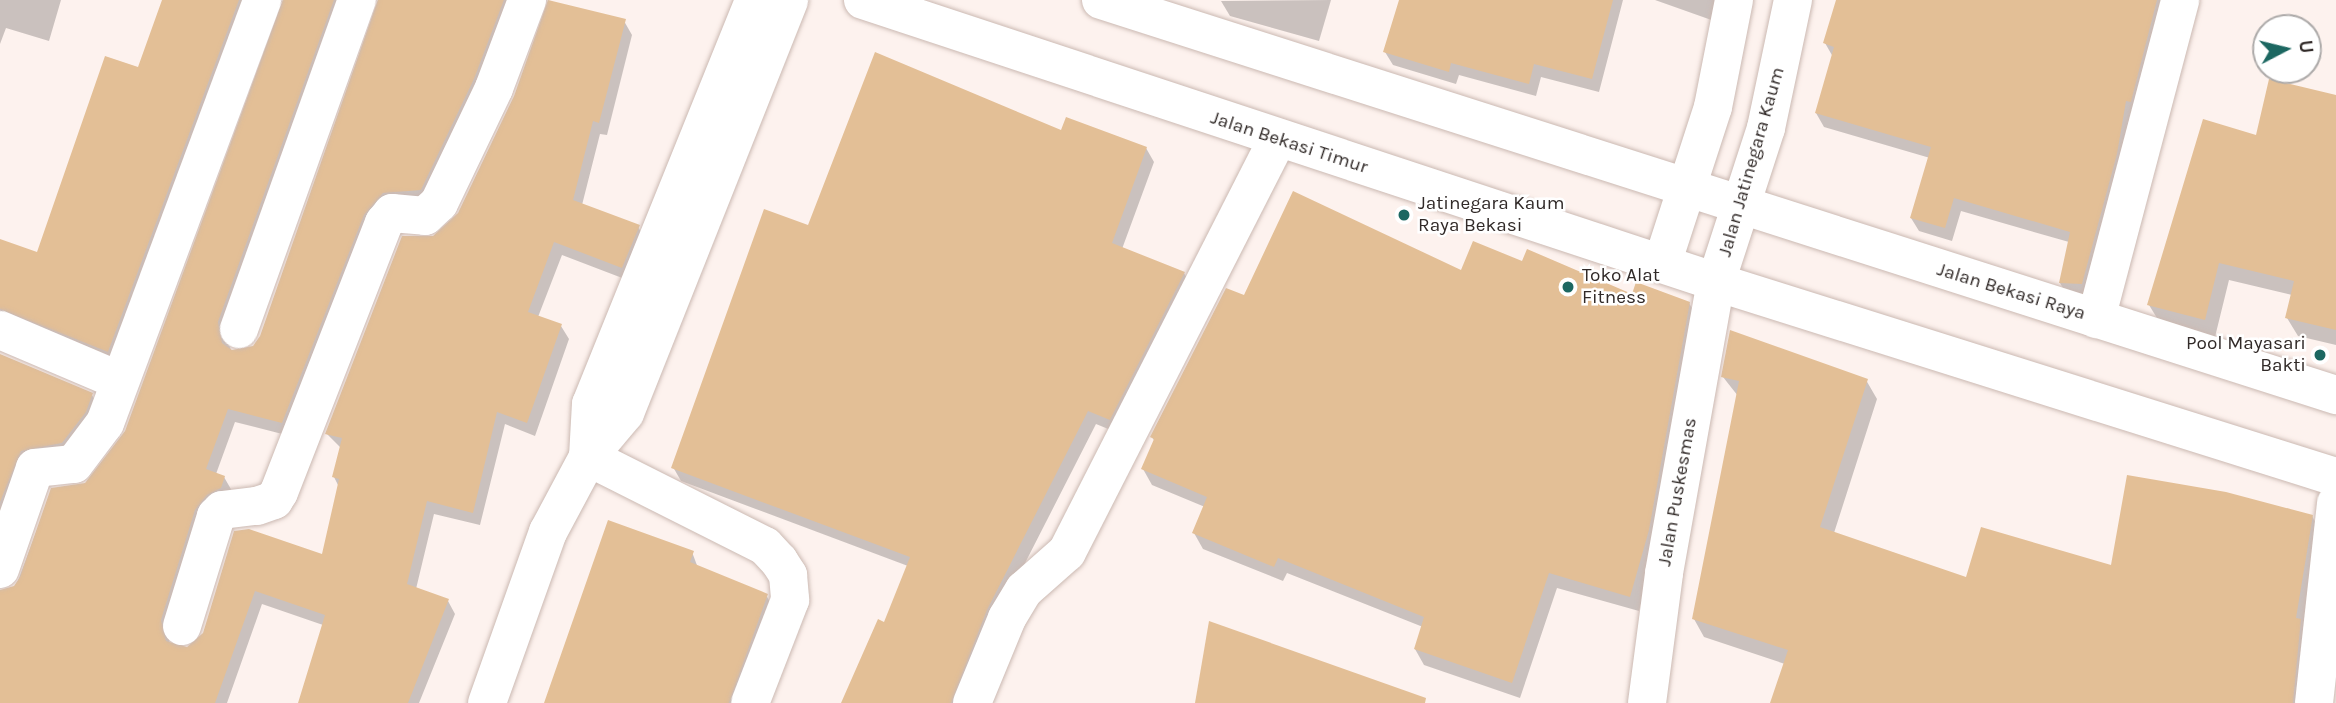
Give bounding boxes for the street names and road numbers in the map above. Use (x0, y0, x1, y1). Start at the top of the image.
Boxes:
street label: Jalan Jatinegara Kaum (1714, 64, 1790, 260)
street label: Jalan Bekasi Timur (1207, 107, 1371, 179)
street label: Jalan Bekasi Raya (1934, 259, 2088, 325)
street label: Jalan Puskesmas (1654, 416, 1702, 568)

